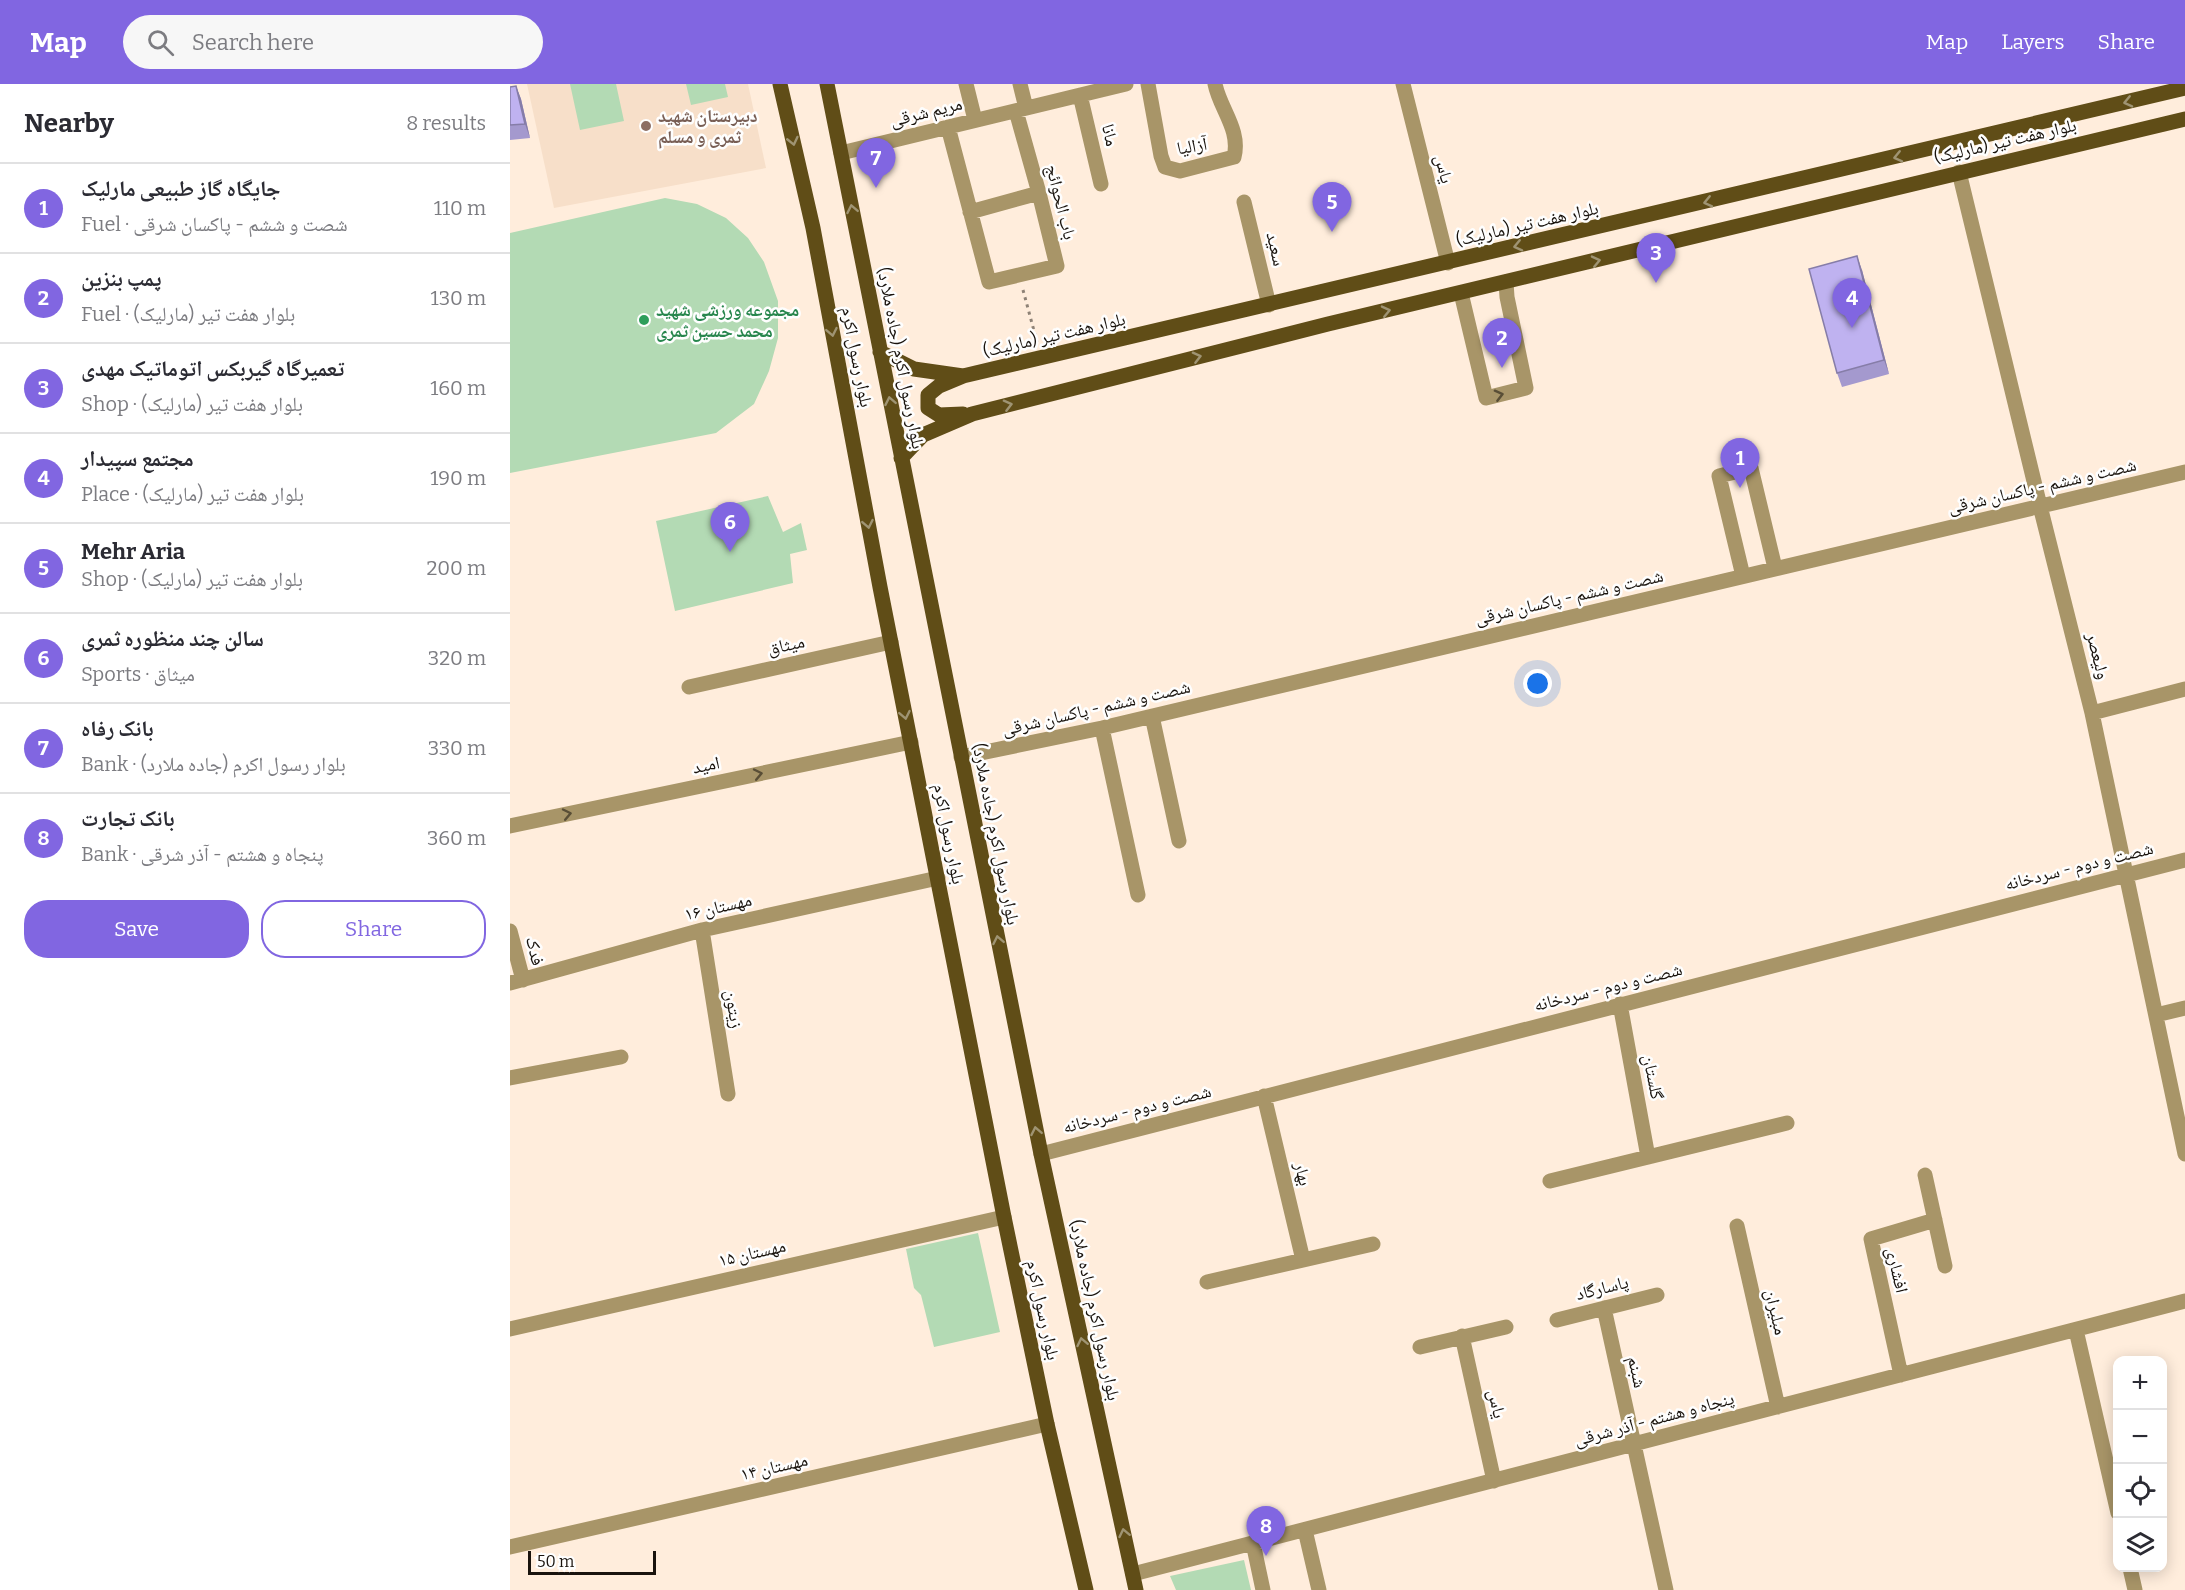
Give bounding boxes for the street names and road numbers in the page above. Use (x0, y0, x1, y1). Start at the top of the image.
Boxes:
street label: مریم شرقی (888, 92, 965, 133)
street label: بلوار هفت تیر (مارلیک) (1932, 114, 2078, 168)
street label: مانا (1097, 122, 1123, 148)
street label: آزالیا (1175, 132, 1209, 159)
street label: یاس (1430, 152, 1458, 186)
street label: باب الحوائج (1040, 162, 1081, 242)
street label: بلوار هفت تیر (مارلیک) (1454, 197, 1600, 251)
street label: سعید (1261, 230, 1291, 268)
street label: بلوار رسول اکرم (جاده ملارد) (872, 265, 929, 451)
street label: بلوار رسول اکرم (835, 305, 878, 409)
street label: بلوار هفت تیر (مارلیک) (981, 308, 1127, 362)
street label: شصت و ششم - پاکسان شرقی (1946, 454, 2139, 519)
street label: شصت و ششم - پاکسان شرقی (1473, 565, 1666, 630)
street label: ولیعصر (2081, 629, 2114, 682)
street label: میثاق (765, 630, 807, 660)
street label: شصت و ششم - پاکسان شرقی (1000, 676, 1193, 741)
street label: بلوار رسول اکرم (جاده ملارد) (967, 741, 1024, 927)
street label: امید (690, 751, 722, 779)
street label: بلوار رسول اکرم (927, 782, 970, 886)
street label: شصت و دوم - سردخانه (2003, 837, 2156, 896)
street label: مهستان ۱۶ (682, 889, 754, 925)
street label: فدک (521, 934, 549, 968)
street label: شصت و دوم - سردخانه (1532, 958, 1685, 1017)
street label: زیتون (720, 988, 748, 1030)
street label: گلستان (1638, 1053, 1668, 1102)
street label: شصت و دوم - سردخانه (1061, 1080, 1214, 1139)
street label: بهار (1289, 1159, 1316, 1188)
street label: بلوار رسول اکرم (جاده ملارد) (1064, 1217, 1125, 1403)
street label: مهستان ۱۵ (716, 1235, 788, 1271)
street label: افشاری (1881, 1245, 1913, 1295)
street label: بلوار رسول اکرم (1021, 1258, 1064, 1362)
street label: پاسارگاد (1573, 1271, 1631, 1305)
street label: مبلیران (1760, 1287, 1792, 1337)
street label: شبنم (1622, 1354, 1651, 1390)
street label: پنجاه و هشتم - آذر شرقی (1572, 1387, 1737, 1452)
street label: یاس (1483, 1388, 1511, 1420)
street label: مهستان ۱۴ (738, 1449, 810, 1485)

